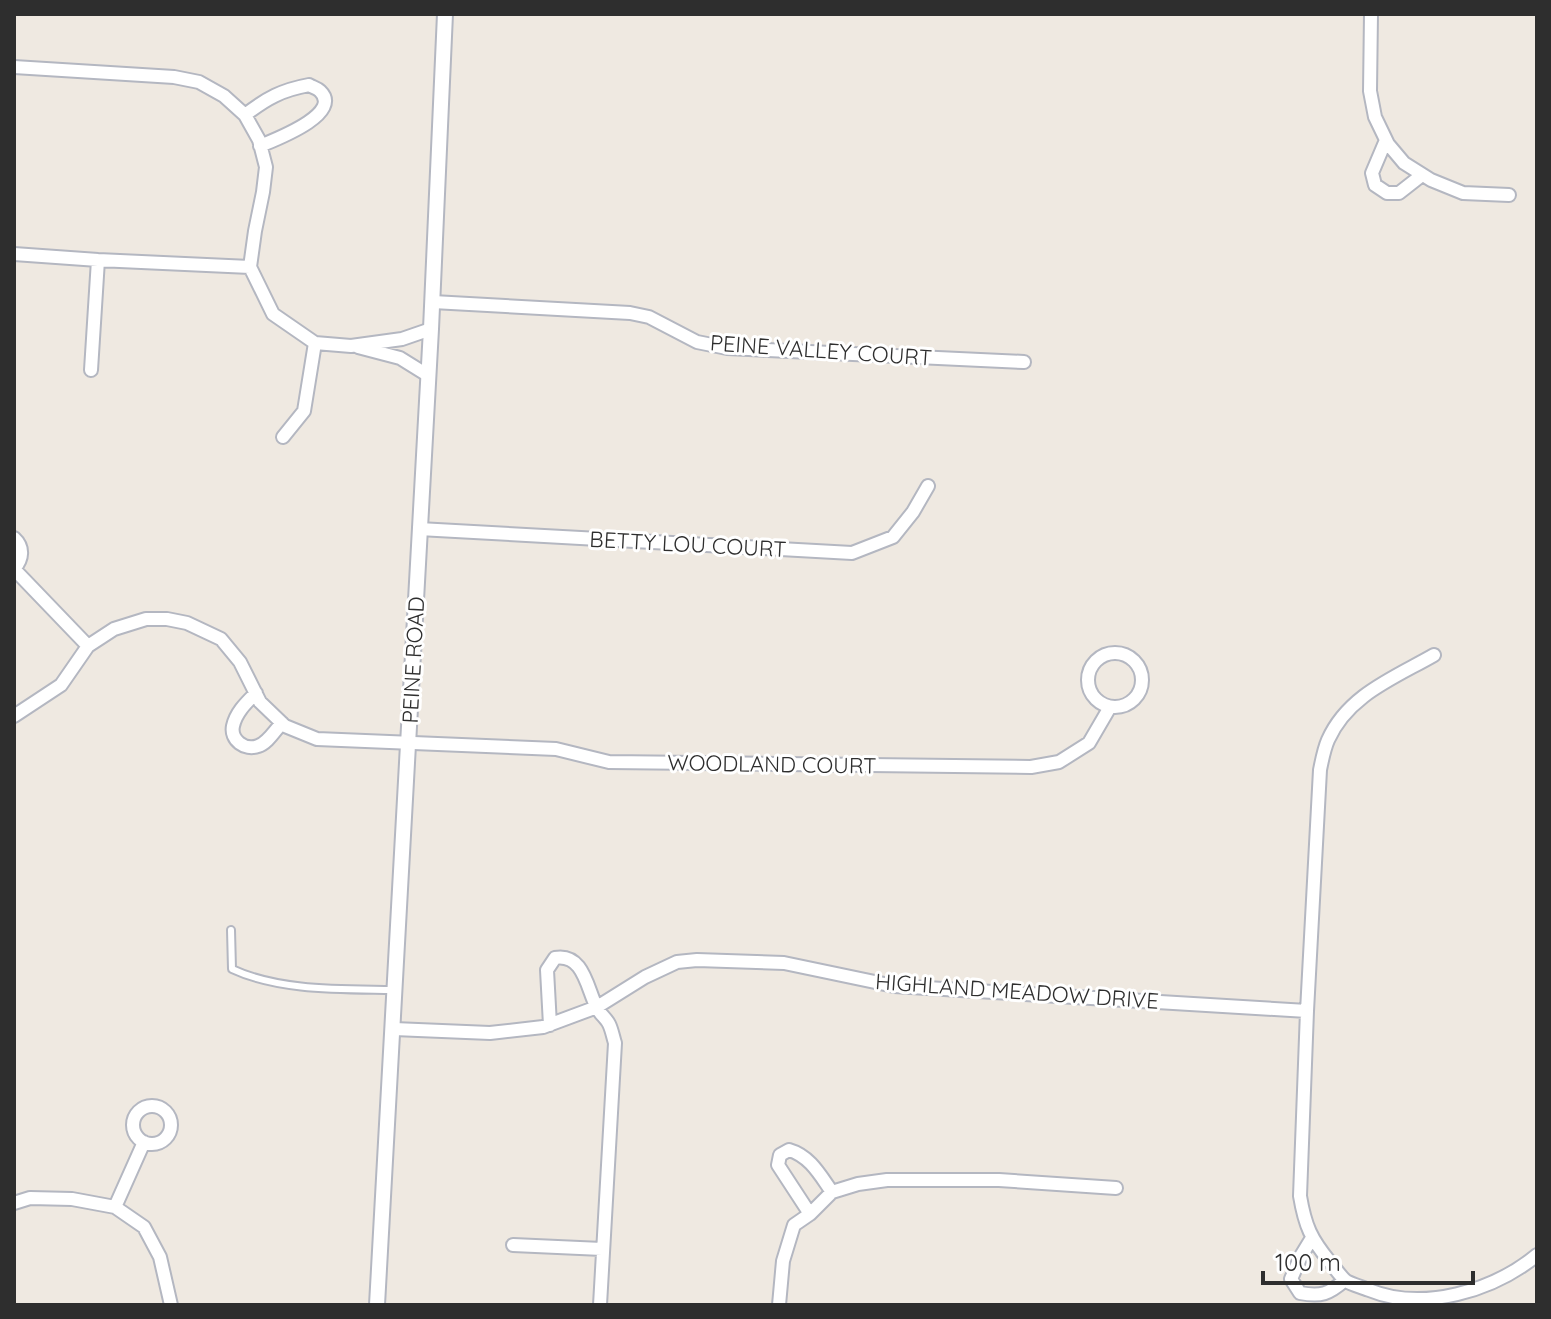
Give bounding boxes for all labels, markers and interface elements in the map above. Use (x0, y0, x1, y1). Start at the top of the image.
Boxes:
street label: PEINE VALLEY COURT (709, 328, 933, 372)
street label: BETTY LOU COURT (589, 525, 787, 563)
street label: PEINE ROAD (396, 596, 430, 724)
street label: WOODLAND COURT (667, 748, 877, 780)
street label: HIGHLAND MEADOW DRIVE (874, 967, 1160, 1015)
scale bar (1263, 1235, 1473, 1285)
text: 100 m (1275, 1247, 1341, 1277)

